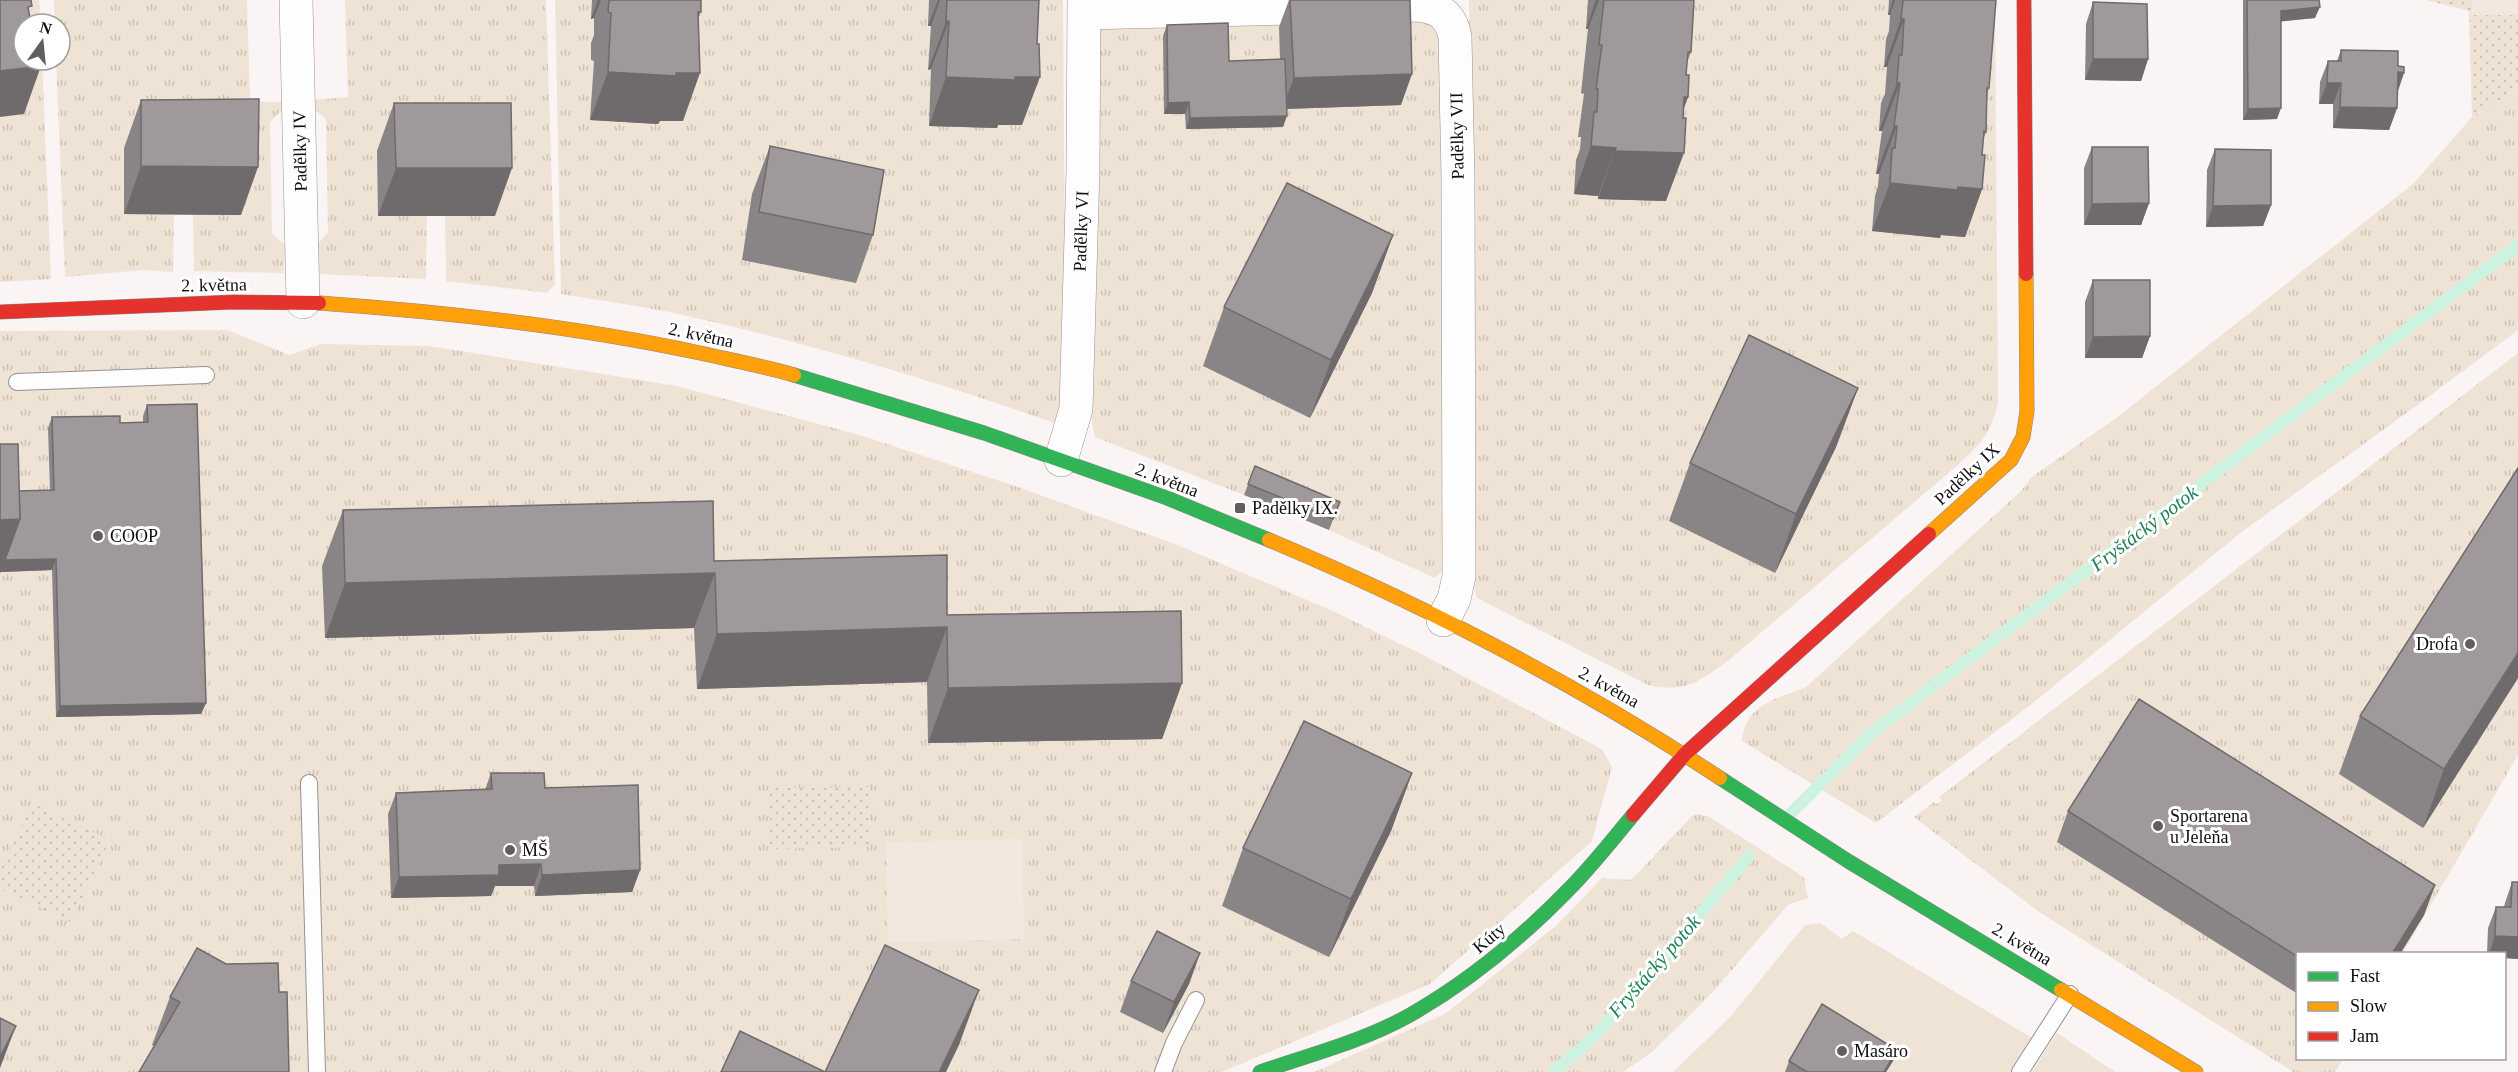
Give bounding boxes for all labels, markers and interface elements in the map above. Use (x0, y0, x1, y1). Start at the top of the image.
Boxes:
north arrow (12, 12, 72, 72)
text: N (38, 18, 54, 38)
street label: Padělky VII (1446, 92, 1468, 180)
street label: Padělky IV (289, 110, 311, 192)
street label: Padělky VI (1070, 190, 1092, 272)
street label: 2. května (181, 274, 247, 296)
street label: 2. května (667, 318, 735, 352)
street label: Padělky IX (1930, 439, 2004, 509)
street label: 2. května (1133, 459, 1201, 501)
water label: Fryštácký potok (2085, 480, 2203, 577)
place label: Padělky IX. (1252, 498, 1338, 518)
marker: Padělky IX. (1233, 501, 1247, 515)
place label: COOP (110, 526, 158, 546)
marker: COOP (91, 529, 105, 543)
place label: Drofa (2416, 634, 2458, 654)
marker: Drofa (2463, 637, 2477, 651)
street label: 2. května (1575, 662, 1643, 712)
place label: Sportarena u Jeleňa (2170, 806, 2248, 847)
marker: Sportarena u Jeleňa (2151, 819, 2165, 833)
place label: MŠ (522, 839, 548, 860)
marker: MŠ (503, 843, 517, 857)
water label: Fryštácký potok (1603, 910, 1706, 1023)
street label: 2. května (1989, 918, 2055, 970)
street label: Kúty (1469, 919, 1509, 957)
legend (2296, 952, 2506, 1060)
text: Fast (2350, 966, 2380, 986)
text: Slow (2350, 996, 2387, 1016)
text: Jam (2350, 1026, 2379, 1046)
place label: Masáro (1854, 1041, 1908, 1061)
marker: Masáro (1835, 1044, 1849, 1058)

